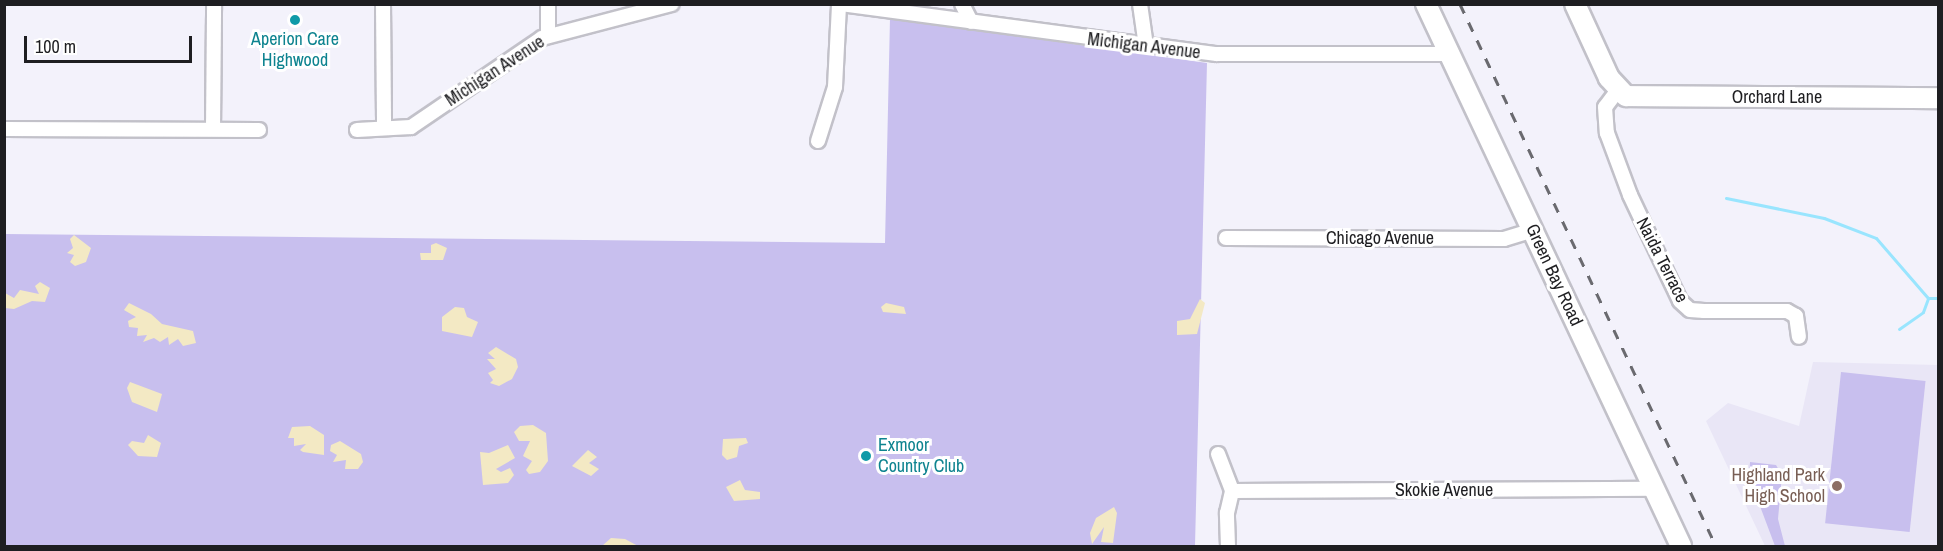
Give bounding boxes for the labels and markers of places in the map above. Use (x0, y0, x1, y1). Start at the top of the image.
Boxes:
marker: Aperion Care Highwood (288, 13, 302, 27)
place label: Aperion Care Highwood (251, 29, 339, 72)
place label: Exmoor Country Club (878, 435, 964, 478)
marker: Exmoor Country Club (859, 449, 873, 463)
place label: Highland Park High School (1731, 465, 1825, 508)
marker: Highland Park High School (1830, 479, 1844, 493)

